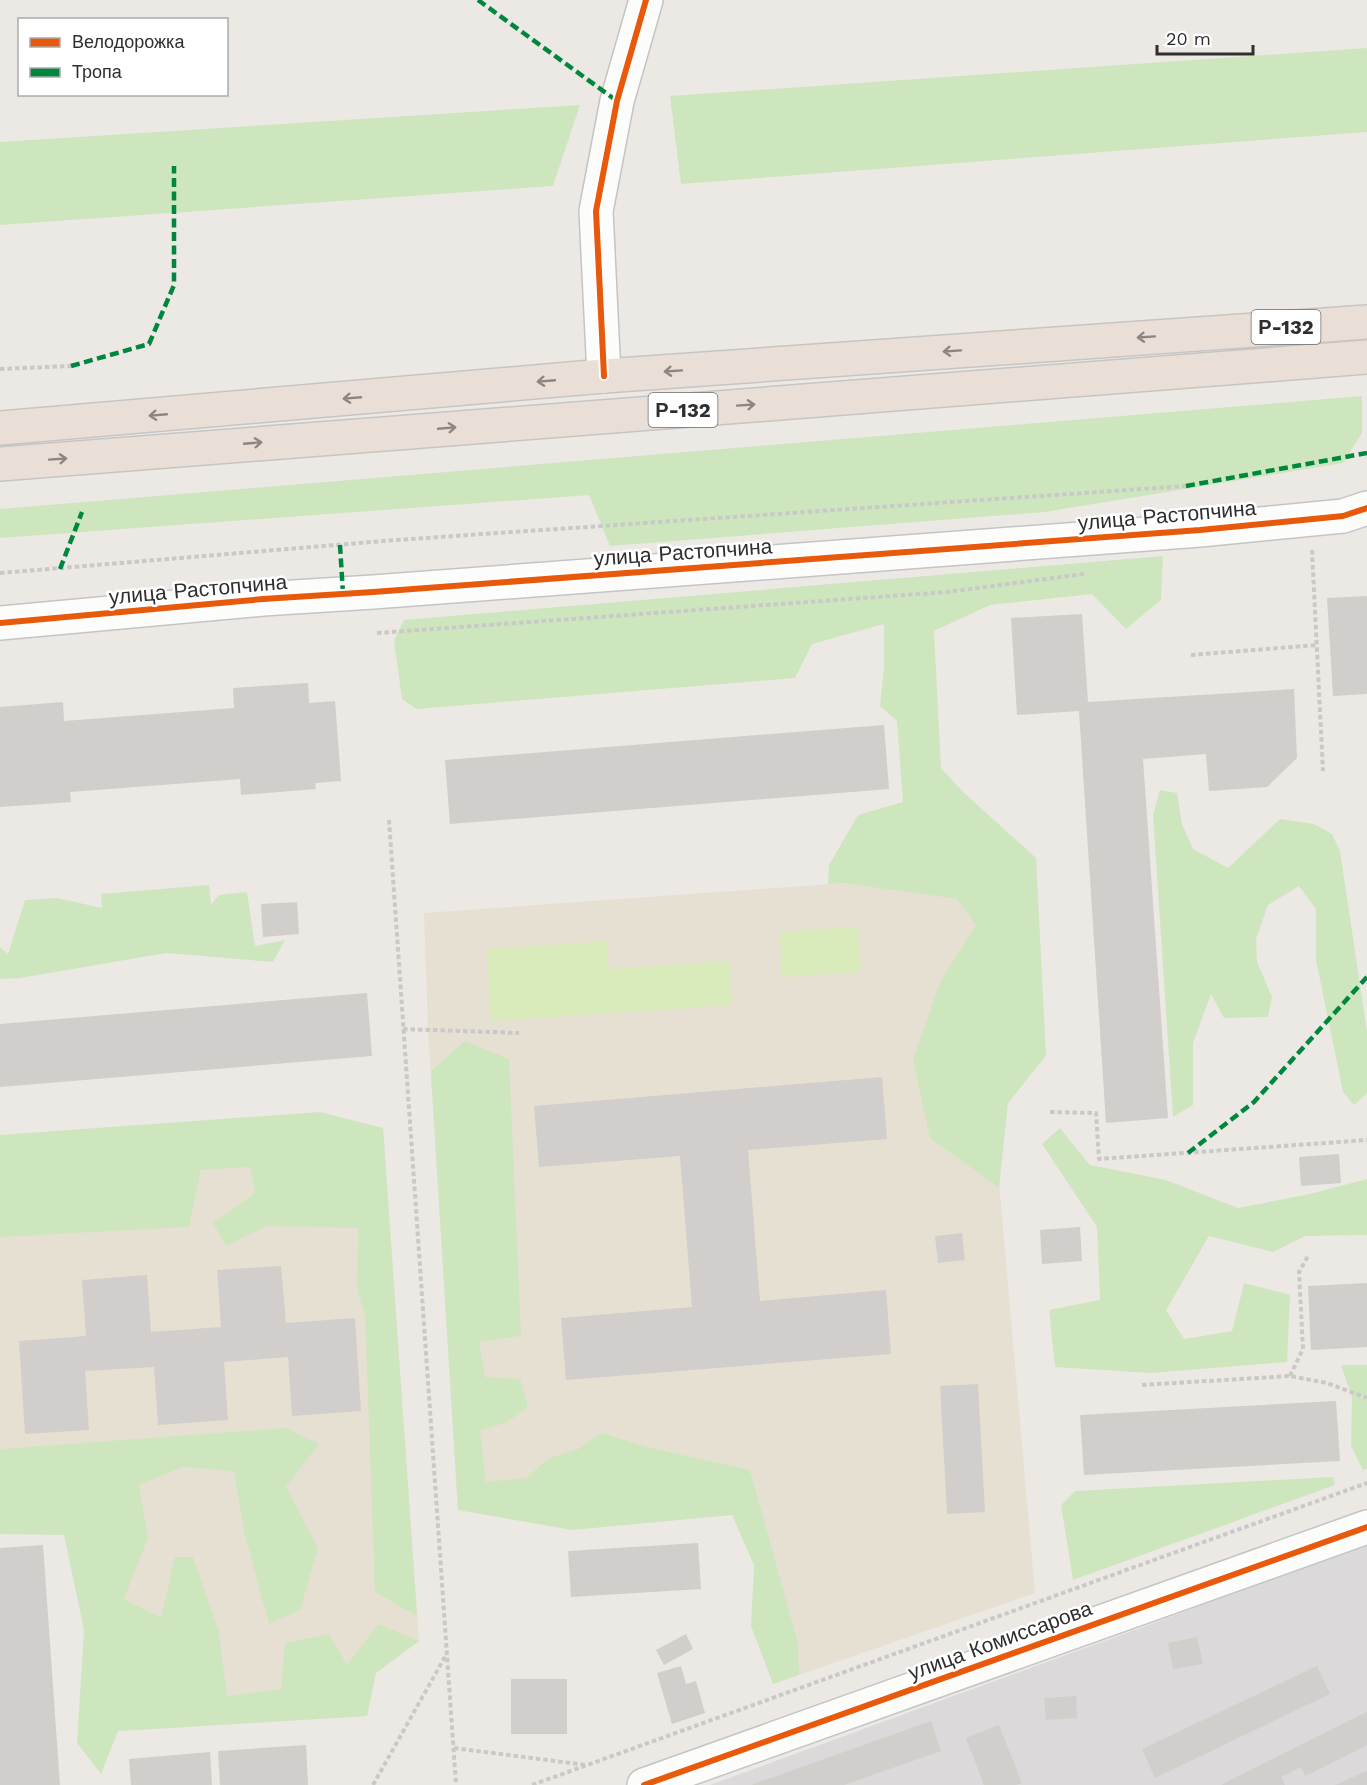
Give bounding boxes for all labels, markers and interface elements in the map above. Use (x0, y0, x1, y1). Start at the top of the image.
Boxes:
legend (18, 18, 228, 96)
scale bar (1157, 18, 1253, 56)
text: 20 m (1166, 28, 1211, 49)
text: Велодорожка (72, 31, 185, 52)
text: Тропа (72, 61, 123, 82)
road number: Р-132 (1252, 310, 1320, 344)
one-way arrow (1137, 332, 1156, 343)
one-way arrow (942, 346, 962, 357)
one-way arrow (664, 366, 684, 377)
one-way arrow (537, 376, 557, 387)
one-way arrow (342, 393, 362, 404)
road number: Р-132 (648, 393, 718, 427)
one-way arrow (736, 399, 756, 410)
one-way arrow (148, 410, 168, 421)
one-way arrow (437, 422, 457, 433)
one-way arrow (242, 438, 262, 449)
one-way arrow (48, 454, 68, 465)
street label: улица Растопчина (1077, 495, 1257, 535)
street label: улица Растопчина (593, 533, 773, 571)
street label: улица Растопчина (108, 569, 288, 609)
street label: улица Комиссарова (905, 1595, 1096, 1685)

